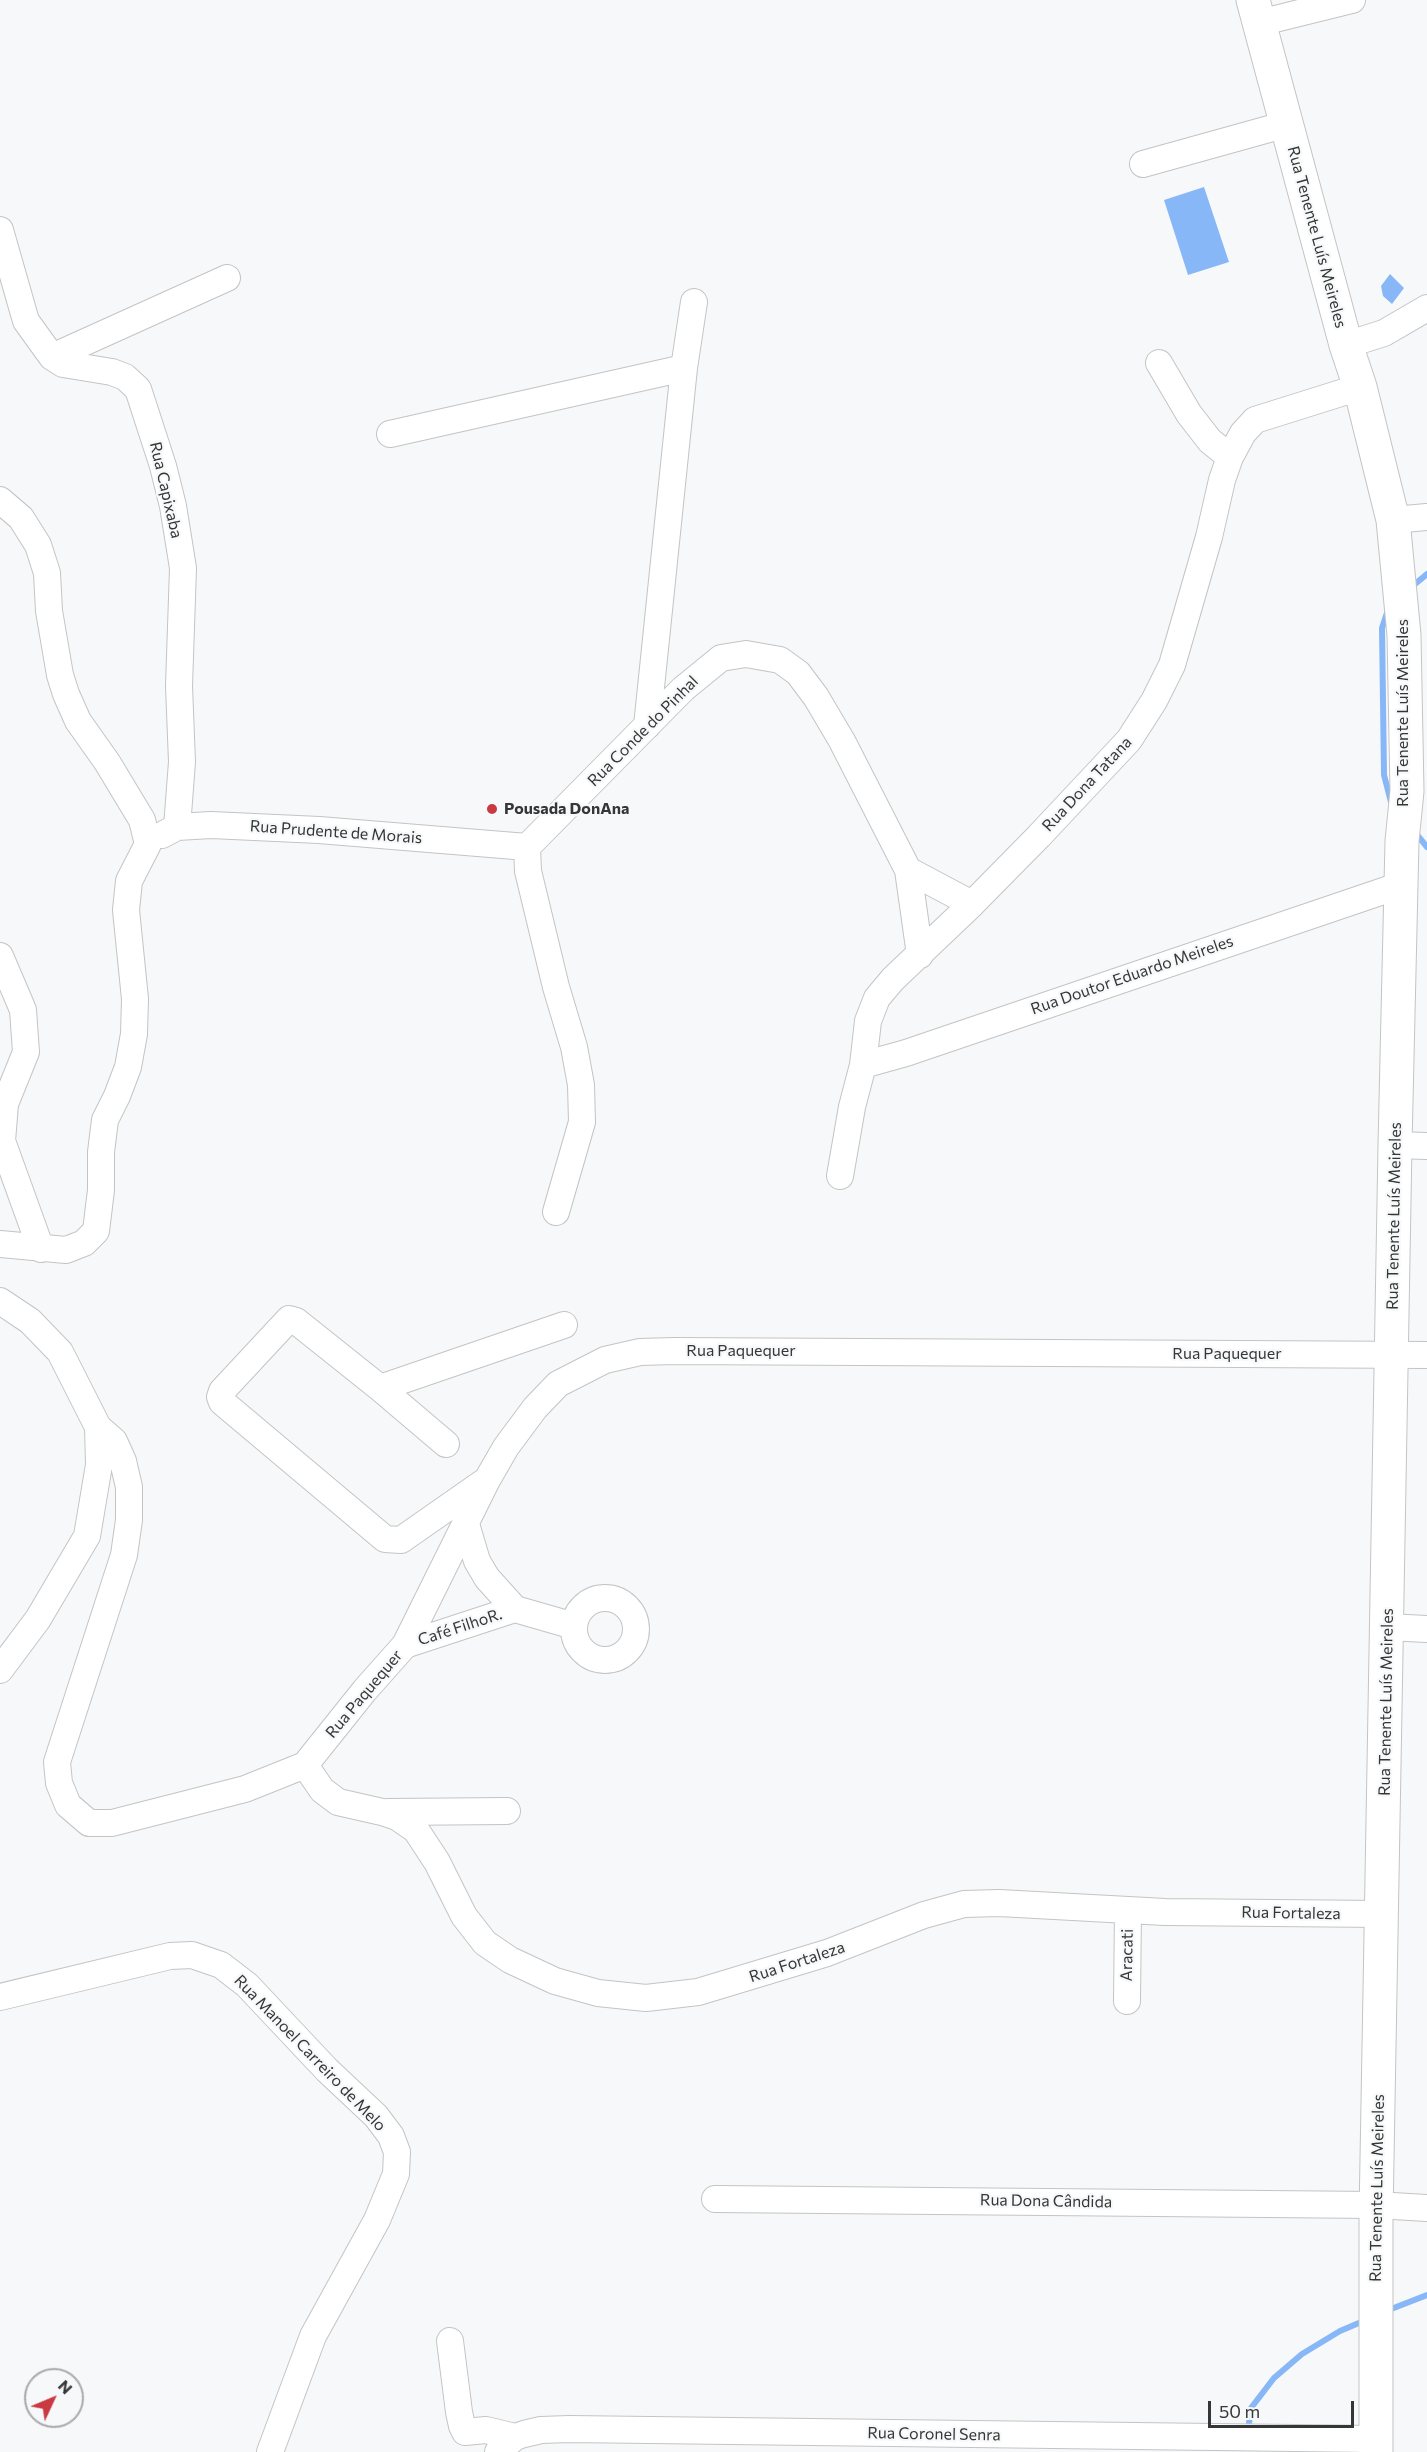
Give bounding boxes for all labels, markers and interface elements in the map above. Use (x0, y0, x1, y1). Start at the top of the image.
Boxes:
street label: Rua Tenente Luís Meireles (1283, 144, 1351, 330)
street label: Rua Capixaba (146, 440, 186, 540)
street label: Rua Tenente Luís Meireles (1393, 619, 1413, 807)
street label: Rua Conde do Pinhal (584, 672, 702, 790)
street label: Rua Dona Tatana (1038, 733, 1136, 835)
place label: Pousada DonAna (504, 799, 629, 819)
marker: Pousada DonAna (485, 802, 499, 816)
street label: Rua Prudente de Morais (249, 816, 423, 848)
street label: Rua Doutor Eduardo Meireles (1028, 931, 1236, 1019)
street label: Rua Tenente Luís Meireles (1383, 1122, 1405, 1310)
street label: Rua Paquequer (686, 1341, 796, 1361)
street label: Rua Paquequer (1172, 1344, 1282, 1364)
street label: Café FilhoR. (416, 1604, 504, 1650)
street label: Rua Tenente Luís Meireles (1375, 1608, 1397, 1796)
street label: Rua Paquequer (322, 1646, 406, 1742)
street label: Rua Fortaleza (1241, 1903, 1341, 1923)
street label: Aracati (1117, 1929, 1137, 1981)
street label: Rua Fortaleza (747, 1937, 847, 1987)
street label: Rua Manoel Carreiro de Melo (230, 1971, 390, 2135)
street label: Rua Tenente Luís Meireles (1366, 2094, 1388, 2282)
street label: Rua Dona Cândida (980, 2190, 1112, 2212)
north arrow (24, 2368, 84, 2428)
text: N (55, 2376, 77, 2397)
scale bar (1211, 2389, 1356, 2427)
text: 50 m (1219, 2400, 1260, 2422)
street label: Rua Coronel Senra (867, 2423, 1001, 2445)

